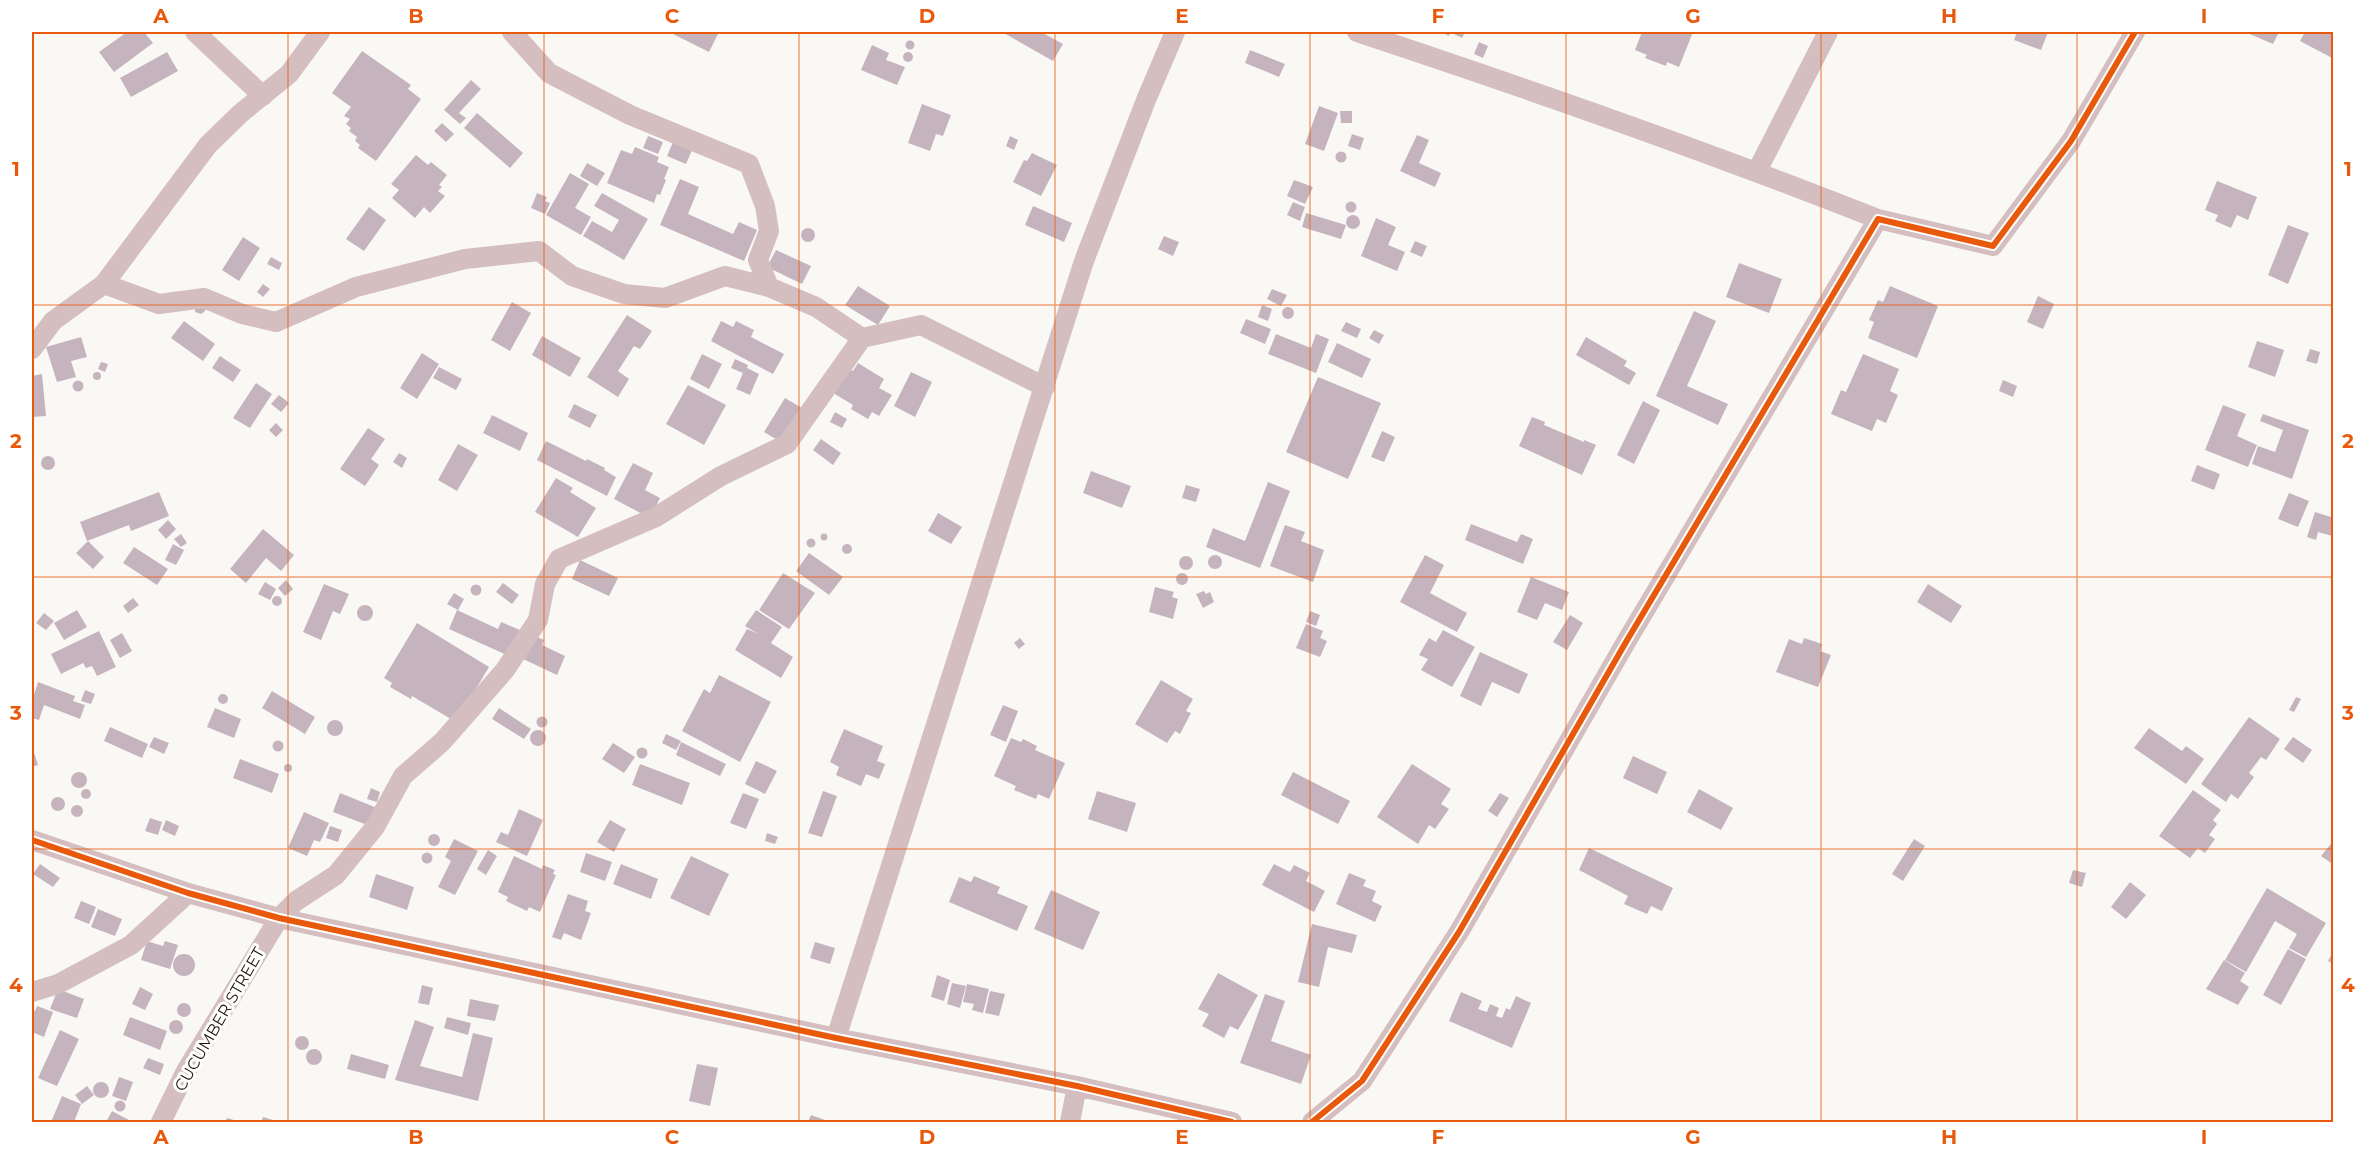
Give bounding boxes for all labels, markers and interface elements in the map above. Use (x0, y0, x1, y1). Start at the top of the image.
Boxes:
text: A (152, 4, 169, 28)
text: B (408, 4, 424, 28)
text: C (665, 4, 680, 28)
text: D (919, 4, 935, 28)
text: E (1175, 4, 1189, 28)
text: F (1432, 4, 1445, 28)
text: G (1685, 4, 1701, 28)
text: H (1941, 4, 1957, 28)
text: I (2201, 4, 2207, 28)
text: 1 (12, 157, 20, 181)
text: 1 (2344, 157, 2352, 181)
text: 2 (10, 429, 22, 453)
text: 2 (2342, 429, 2354, 453)
text: 3 (9, 701, 22, 725)
text: 3 (2341, 701, 2354, 725)
street label: CUCUMBER STREET (170, 943, 269, 1095)
text: 4 (9, 973, 23, 997)
text: 4 (2341, 973, 2355, 997)
text: A (152, 1125, 169, 1149)
text: B (408, 1125, 424, 1149)
text: C (665, 1125, 680, 1149)
text: D (919, 1125, 935, 1149)
text: E (1175, 1125, 1189, 1149)
text: F (1432, 1125, 1445, 1149)
text: G (1685, 1125, 1701, 1149)
text: H (1941, 1125, 1957, 1149)
text: I (2201, 1125, 2207, 1149)

